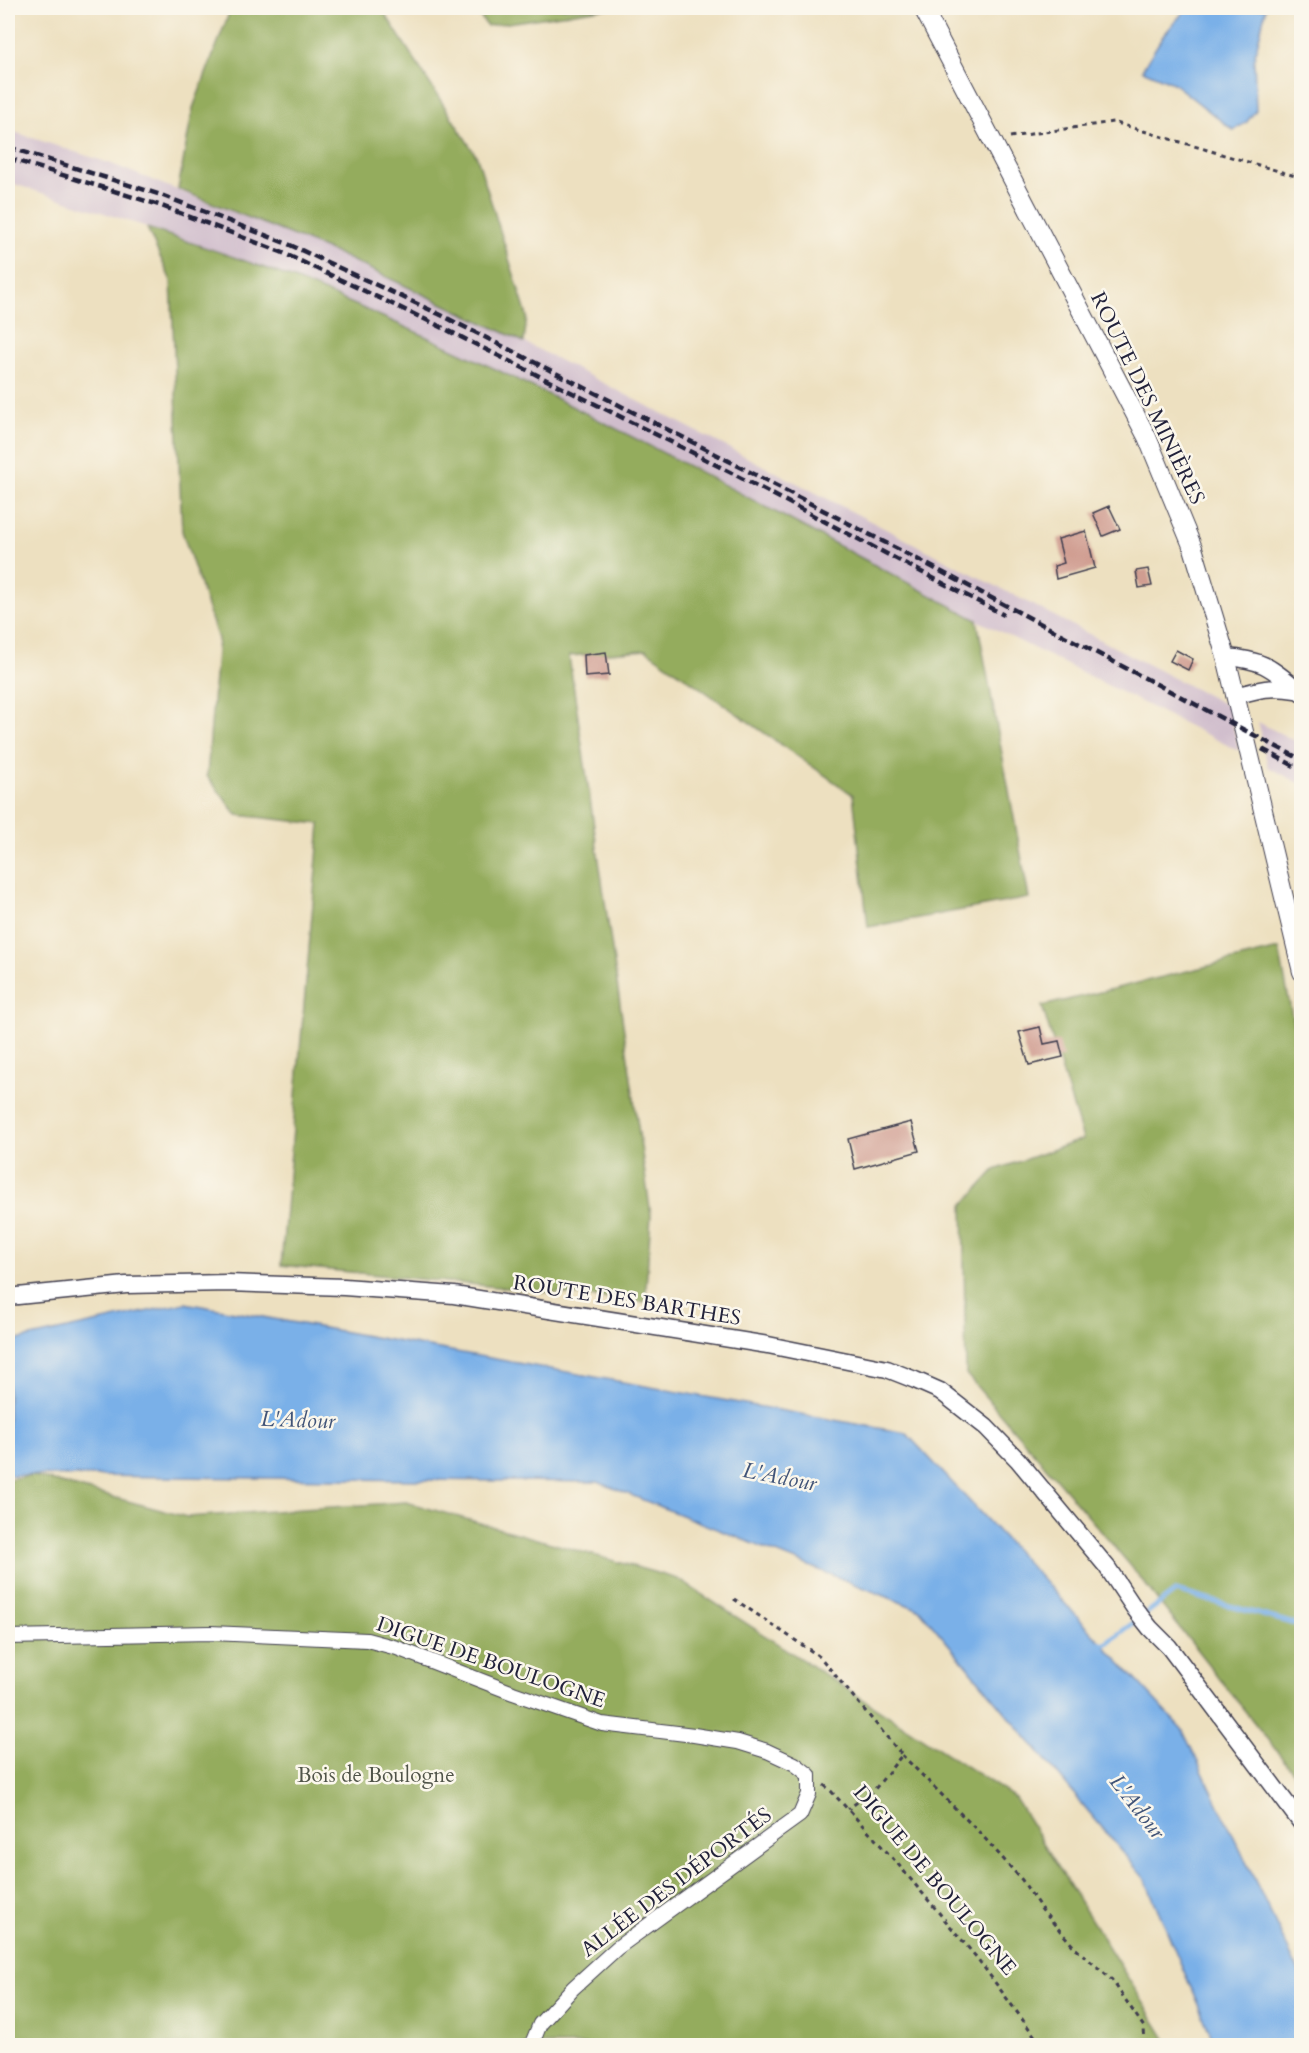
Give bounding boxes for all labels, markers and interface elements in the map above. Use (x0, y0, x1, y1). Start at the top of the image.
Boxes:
street label: ROUTE DES MINIÈRES (1083, 287, 1212, 509)
street label: ROUTE DES BARTHES (511, 1268, 743, 1333)
water label: L'Adour (260, 1404, 337, 1436)
water label: L'Adour (740, 1455, 820, 1499)
street label: DIGUE DE BOULOGNE (373, 1610, 609, 1715)
park label: Bois de Boulogne (297, 1761, 455, 1790)
water label: L'Adour (1102, 1768, 1173, 1846)
street label: DIGUE DE BOULOGNE (846, 1779, 1023, 1982)
street label: ALLÉE DES DÉPORTÉS (575, 1801, 778, 1964)

